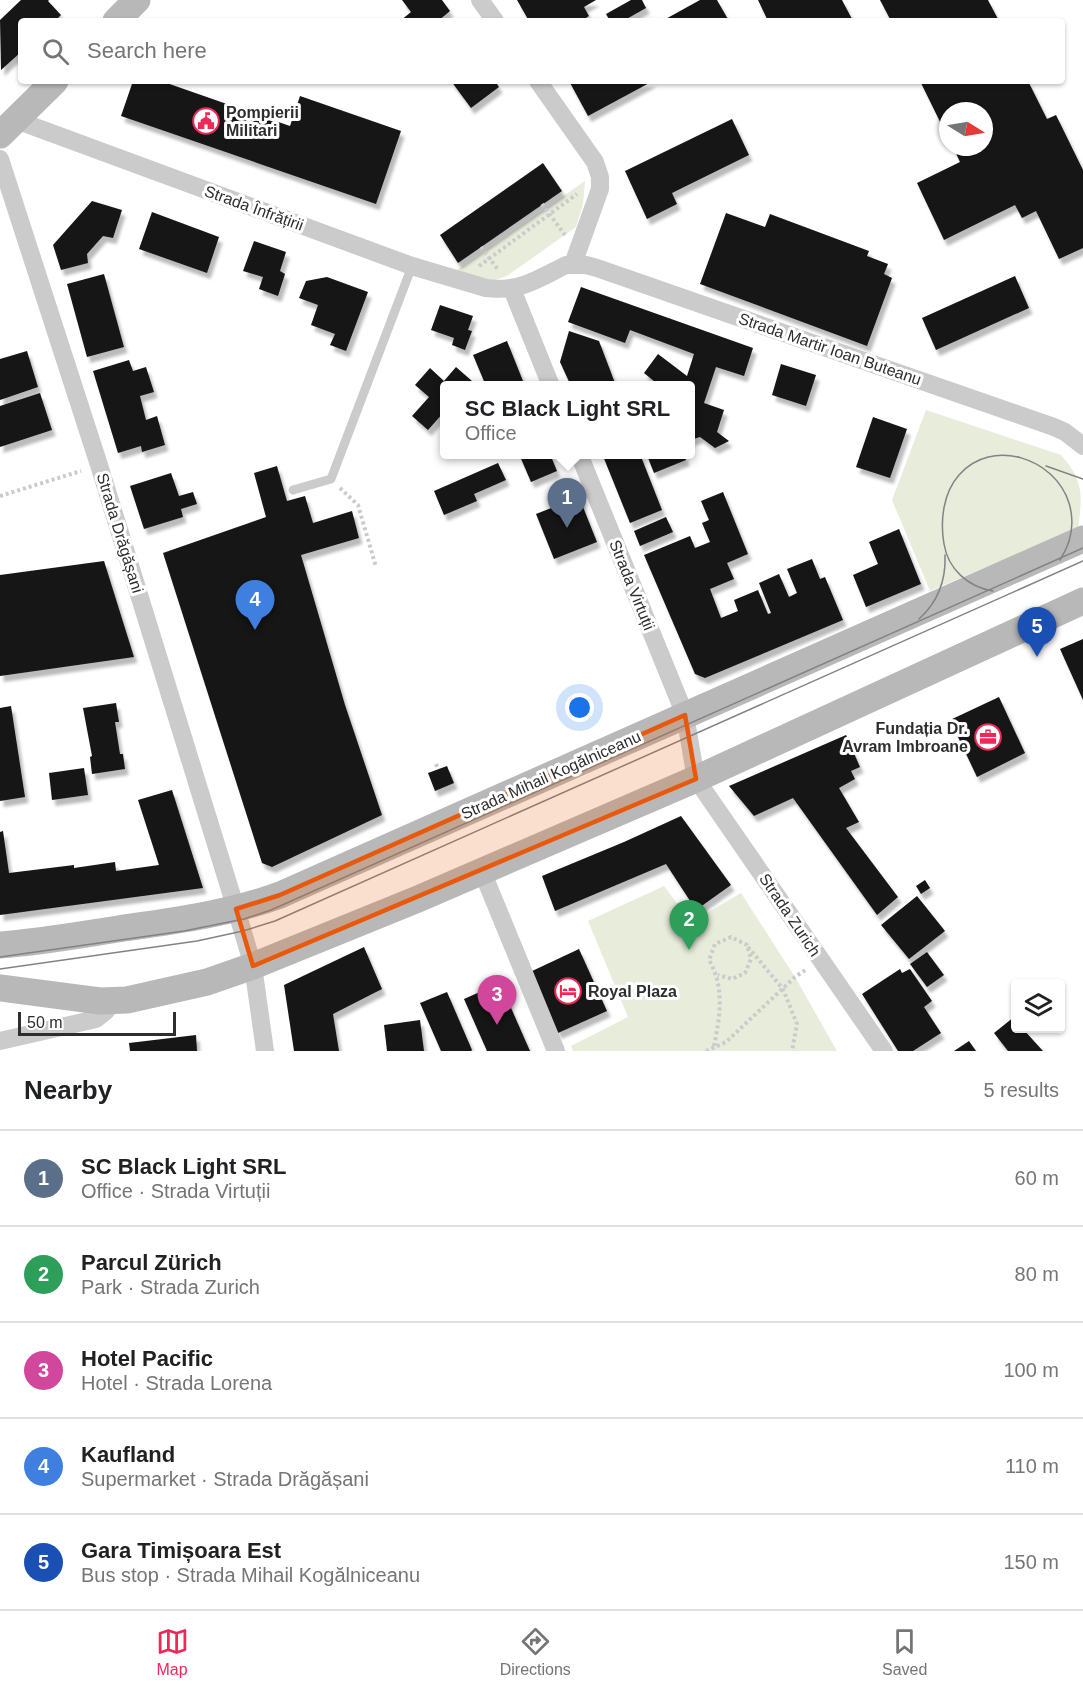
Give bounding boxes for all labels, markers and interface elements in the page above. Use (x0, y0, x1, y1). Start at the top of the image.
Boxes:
search box (18, 18, 1065, 84)
icon: search (39, 35, 72, 68)
text: Search here (87, 38, 207, 63)
north arrow (939, 102, 993, 156)
place label: Pompierii Militari (226, 104, 299, 139)
public building icon: Pompierii Militari (191, 106, 221, 136)
street label: Strada Înfrățirii (202, 181, 306, 234)
street label: Strada Martir Ioan Buteanu (736, 310, 924, 388)
popup (440, 381, 695, 459)
text: SC Black Light SRL (465, 396, 670, 421)
text: Office (465, 422, 517, 444)
street label: Strada Drăgășani (94, 471, 146, 595)
pin: 1 (548, 478, 586, 528)
street label: Strada Virtuții (606, 537, 658, 633)
pin: 4 (236, 580, 274, 630)
pin: 5 (1018, 608, 1056, 657)
your location (565, 693, 594, 722)
place label: Fundația Dr. Avram Imbroane (842, 720, 968, 755)
office icon: Fundația Dr. Avram Imbroane (973, 722, 1003, 752)
street label: Strada Mihail Kogălniceanu (459, 728, 643, 822)
street label: Strada Zurich (756, 870, 824, 960)
pin: 2 (670, 900, 708, 950)
pin: 3 (478, 976, 516, 1025)
hotel icon: Royal Plaza (553, 976, 583, 1006)
map controls (1011, 979, 1065, 1033)
button: layers (1011, 979, 1065, 1033)
place label: Royal Plaza (588, 983, 677, 1000)
scale bar (18, 1009, 176, 1036)
text: 50 m (27, 1014, 63, 1031)
text: Nearby (24, 1075, 112, 1105)
text: 5 results (983, 1079, 1059, 1101)
text: SC Black Light SRL (81, 1154, 286, 1179)
text: 1 (38, 1167, 49, 1189)
text: 60 m (1015, 1167, 1059, 1189)
text: Office · Strada Virtuții (81, 1180, 270, 1202)
text: Parcul Zürich (81, 1250, 222, 1275)
text: 2 (38, 1263, 49, 1285)
text: 80 m (1015, 1263, 1059, 1285)
text: Park · Strada Zurich (81, 1276, 260, 1298)
text: Hotel Pacific (81, 1346, 213, 1371)
text: 3 (38, 1359, 49, 1381)
text: 100 m (1003, 1359, 1059, 1381)
text: Hotel · Strada Lorena (81, 1372, 272, 1394)
text: Kaufland (81, 1442, 175, 1467)
text: 4 (38, 1455, 49, 1477)
text: 110 m (1005, 1455, 1059, 1477)
text: Supermarket · Strada Drăgășani (81, 1468, 369, 1490)
text: Gara Timișoara Est (81, 1538, 281, 1563)
text: 5 (38, 1551, 49, 1573)
text: 150 m (1003, 1551, 1059, 1573)
text: Bus stop · Strada Mihail Kogălniceanu (81, 1564, 420, 1586)
tab: Map (156, 1625, 189, 1679)
tab: Directions (500, 1625, 571, 1679)
tab: Saved (882, 1625, 927, 1679)

